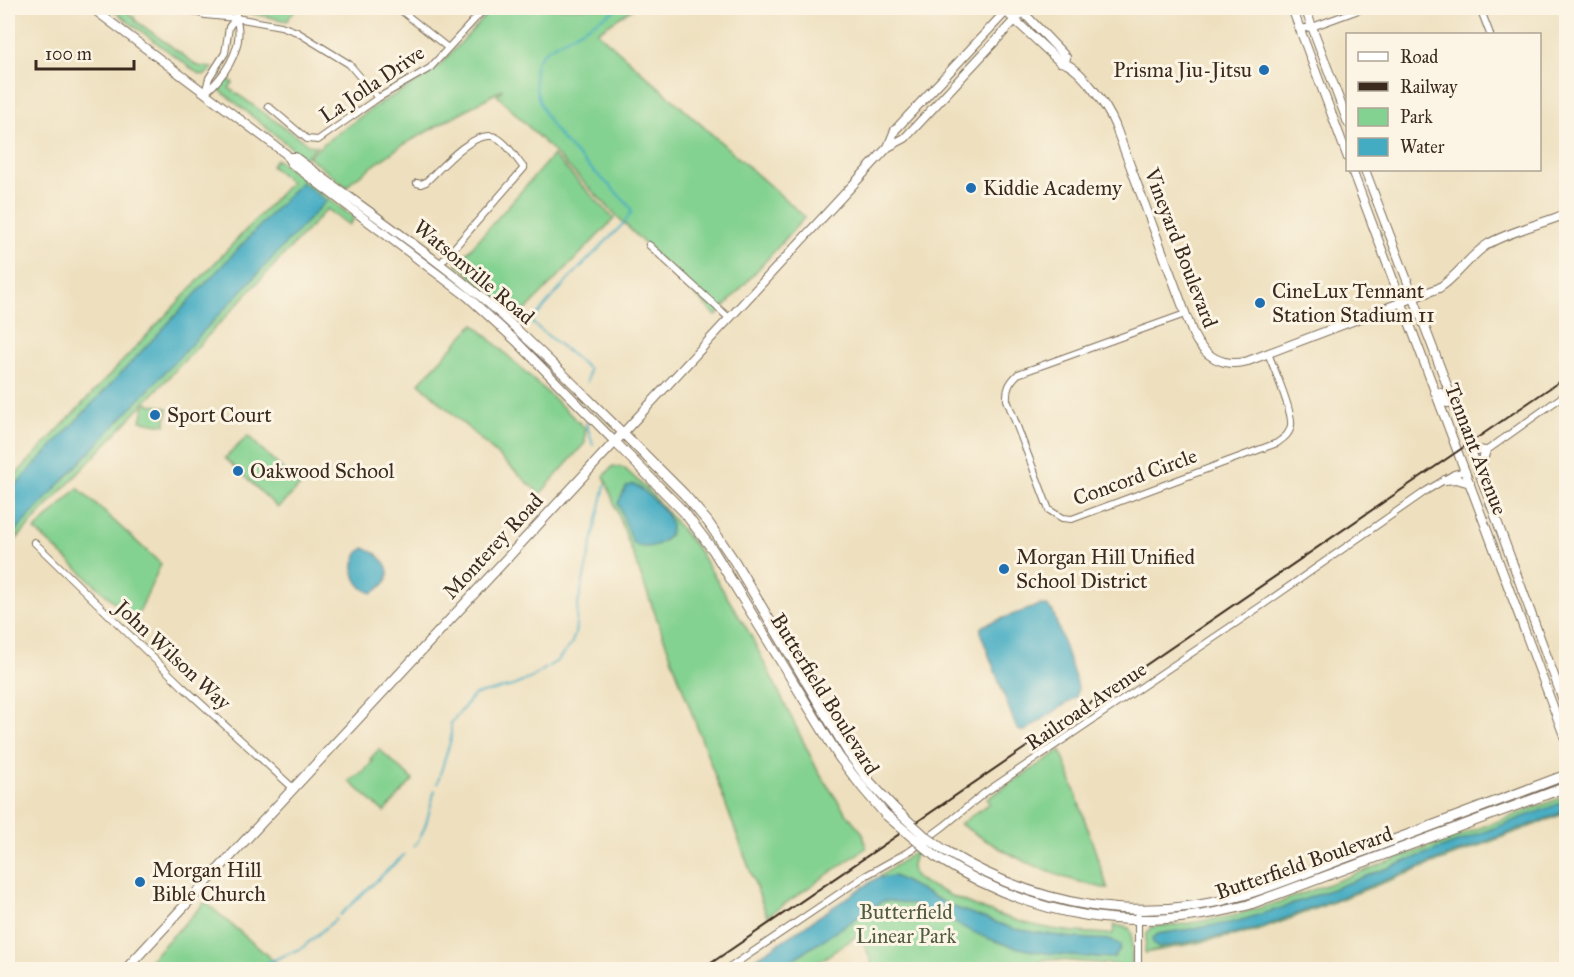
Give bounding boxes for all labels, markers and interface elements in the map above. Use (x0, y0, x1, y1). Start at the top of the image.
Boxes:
scale bar (36, 33, 134, 71)
legend (1346, 33, 1541, 171)
street label: La Jolla Drive (315, 39, 430, 129)
text: 100 m (45, 43, 92, 65)
text: Road (1400, 46, 1438, 68)
place label: Prisma Jiu-Jitsu (1113, 57, 1252, 83)
marker: Prisma Jiu-Jitsu (1257, 63, 1271, 77)
text: Railway (1400, 76, 1458, 98)
text: Park (1400, 106, 1433, 128)
text: Water (1400, 136, 1445, 158)
street label: Vineyard Boulevard (1138, 163, 1224, 332)
place label: Kiddie Academy (983, 175, 1123, 201)
marker: Kiddie Academy (964, 181, 978, 195)
street label: Watsonville Road (408, 214, 540, 330)
place label: CineLux Tennant Station Stadium 11 (1272, 278, 1435, 328)
marker: CineLux Tennant Station Stadium 11 (1253, 296, 1267, 310)
street label: Tennant Avenue (1439, 379, 1513, 519)
place label: Sport Court (167, 402, 272, 428)
marker: Sport Court (148, 408, 162, 422)
street label: Concord Circle (1070, 442, 1201, 511)
place label: Oakwood School (250, 458, 395, 484)
marker: Oakwood School (231, 464, 245, 478)
street label: Monterey Road (437, 487, 549, 604)
place label: Morgan Hill Unified School District (1016, 544, 1195, 594)
marker: Morgan Hill Unified School District (997, 562, 1011, 576)
street label: John Wilson Way (108, 593, 237, 716)
street label: Butterfield Boulevard (765, 608, 885, 780)
street label: Railroad Avenue (1020, 656, 1152, 756)
street label: Butterfield Boulevard (1212, 820, 1396, 905)
place label: Morgan Hill Bible Church (152, 857, 266, 907)
marker: Morgan Hill Bible Church (133, 875, 147, 889)
park label: Butterfield Linear Park (856, 899, 957, 949)

